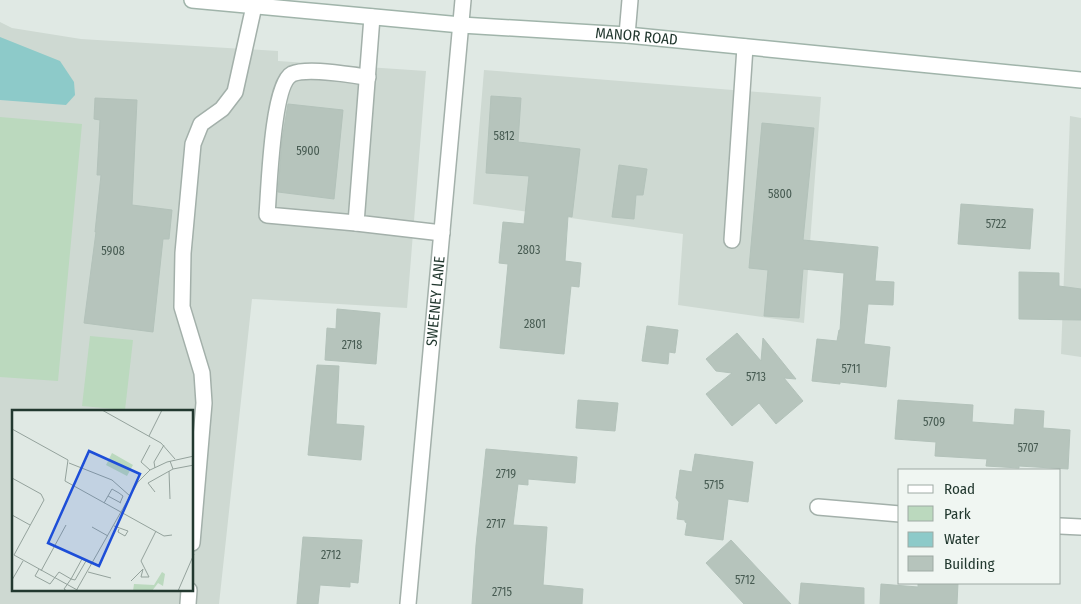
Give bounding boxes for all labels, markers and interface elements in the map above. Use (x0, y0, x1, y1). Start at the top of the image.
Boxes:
street label: MANOR ROAD (595, 24, 679, 49)
house number: 5812 (493, 129, 515, 143)
house number: 5900 (296, 144, 320, 158)
house number: 5800 (768, 187, 792, 201)
house number: 5722 (986, 217, 1006, 231)
house number: 2803 (518, 243, 540, 257)
house number: 5908 (101, 244, 125, 258)
street label: SWEENEY LANE (423, 255, 449, 347)
house number: 2801 (524, 317, 546, 331)
house number: 2718 (342, 338, 362, 352)
house number: 5711 (841, 362, 861, 376)
house number: 5713 (746, 370, 766, 384)
inset map (12, 410, 194, 592)
house number: 5709 (923, 415, 945, 429)
house number: 5707 (1018, 441, 1039, 455)
house number: 2719 (496, 467, 516, 481)
legend (898, 469, 1061, 584)
house number: 5715 (704, 478, 725, 492)
text: Road (944, 480, 975, 498)
text: Park (944, 505, 971, 523)
house number: 2717 (486, 517, 506, 531)
text: Water (944, 530, 980, 548)
house number: 2712 (321, 548, 341, 562)
text: Building (944, 555, 995, 573)
house number: 5712 (735, 573, 755, 587)
house number: 2715 (492, 585, 513, 599)

